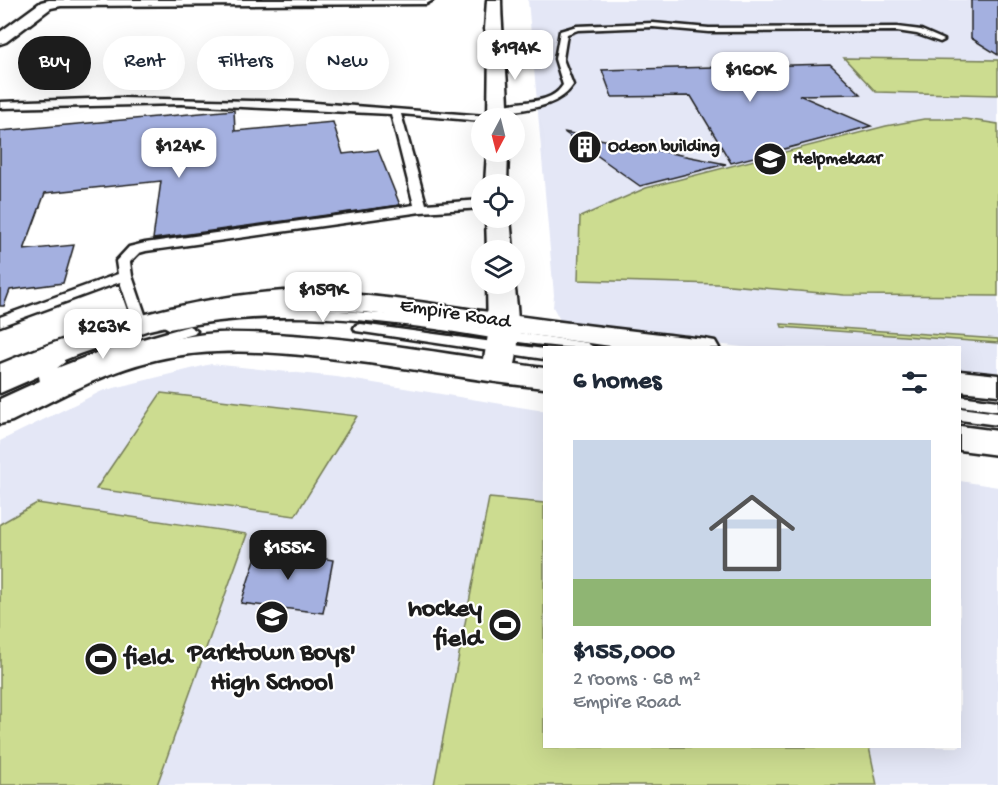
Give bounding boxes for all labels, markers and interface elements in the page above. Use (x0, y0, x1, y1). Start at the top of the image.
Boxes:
pin: $194K (473, 30, 557, 81)
chip: Buy (18, 36, 91, 90)
chip: Rent (103, 36, 185, 90)
chip: Filters (197, 36, 294, 90)
chip: New (306, 36, 389, 90)
text: $194K (491, 38, 539, 61)
pin: $160K (708, 52, 792, 103)
text: $160K (725, 60, 775, 83)
north arrow (471, 108, 525, 162)
map controls (471, 108, 525, 294)
pin: $124K (137, 128, 221, 179)
building icon: Odeon building (567, 129, 603, 165)
text: $124K (155, 136, 203, 159)
place label: Odeon building (608, 137, 720, 158)
school or university icon: Helpmekaar (752, 141, 788, 177)
place label: Helpmekaar (793, 149, 884, 170)
button: locate (471, 174, 525, 228)
button: layers (471, 240, 525, 294)
pin: $159K (281, 272, 365, 323)
text: $159K (299, 280, 347, 303)
street label: Empire Road (398, 294, 514, 336)
pin: $263K (61, 309, 145, 360)
text: $263K (78, 317, 128, 340)
icon: filters (898, 366, 931, 399)
text: 6 homes (573, 367, 661, 398)
icon: home (698, 479, 806, 587)
pin: $155K (246, 530, 330, 581)
text: $155K (263, 538, 313, 561)
place label: hockey field (408, 595, 485, 656)
school or university icon: Parktown Boys' High School (254, 599, 290, 635)
sports icon: hockey field (487, 607, 523, 643)
text: $155,000 (573, 638, 675, 669)
place label: Parktown Boys' High School (186, 639, 356, 700)
sports icon: field (83, 641, 119, 677)
place label: field (122, 644, 175, 675)
text: 2 rooms · 68 m² (573, 669, 701, 692)
text: Empire Road (573, 692, 680, 715)

